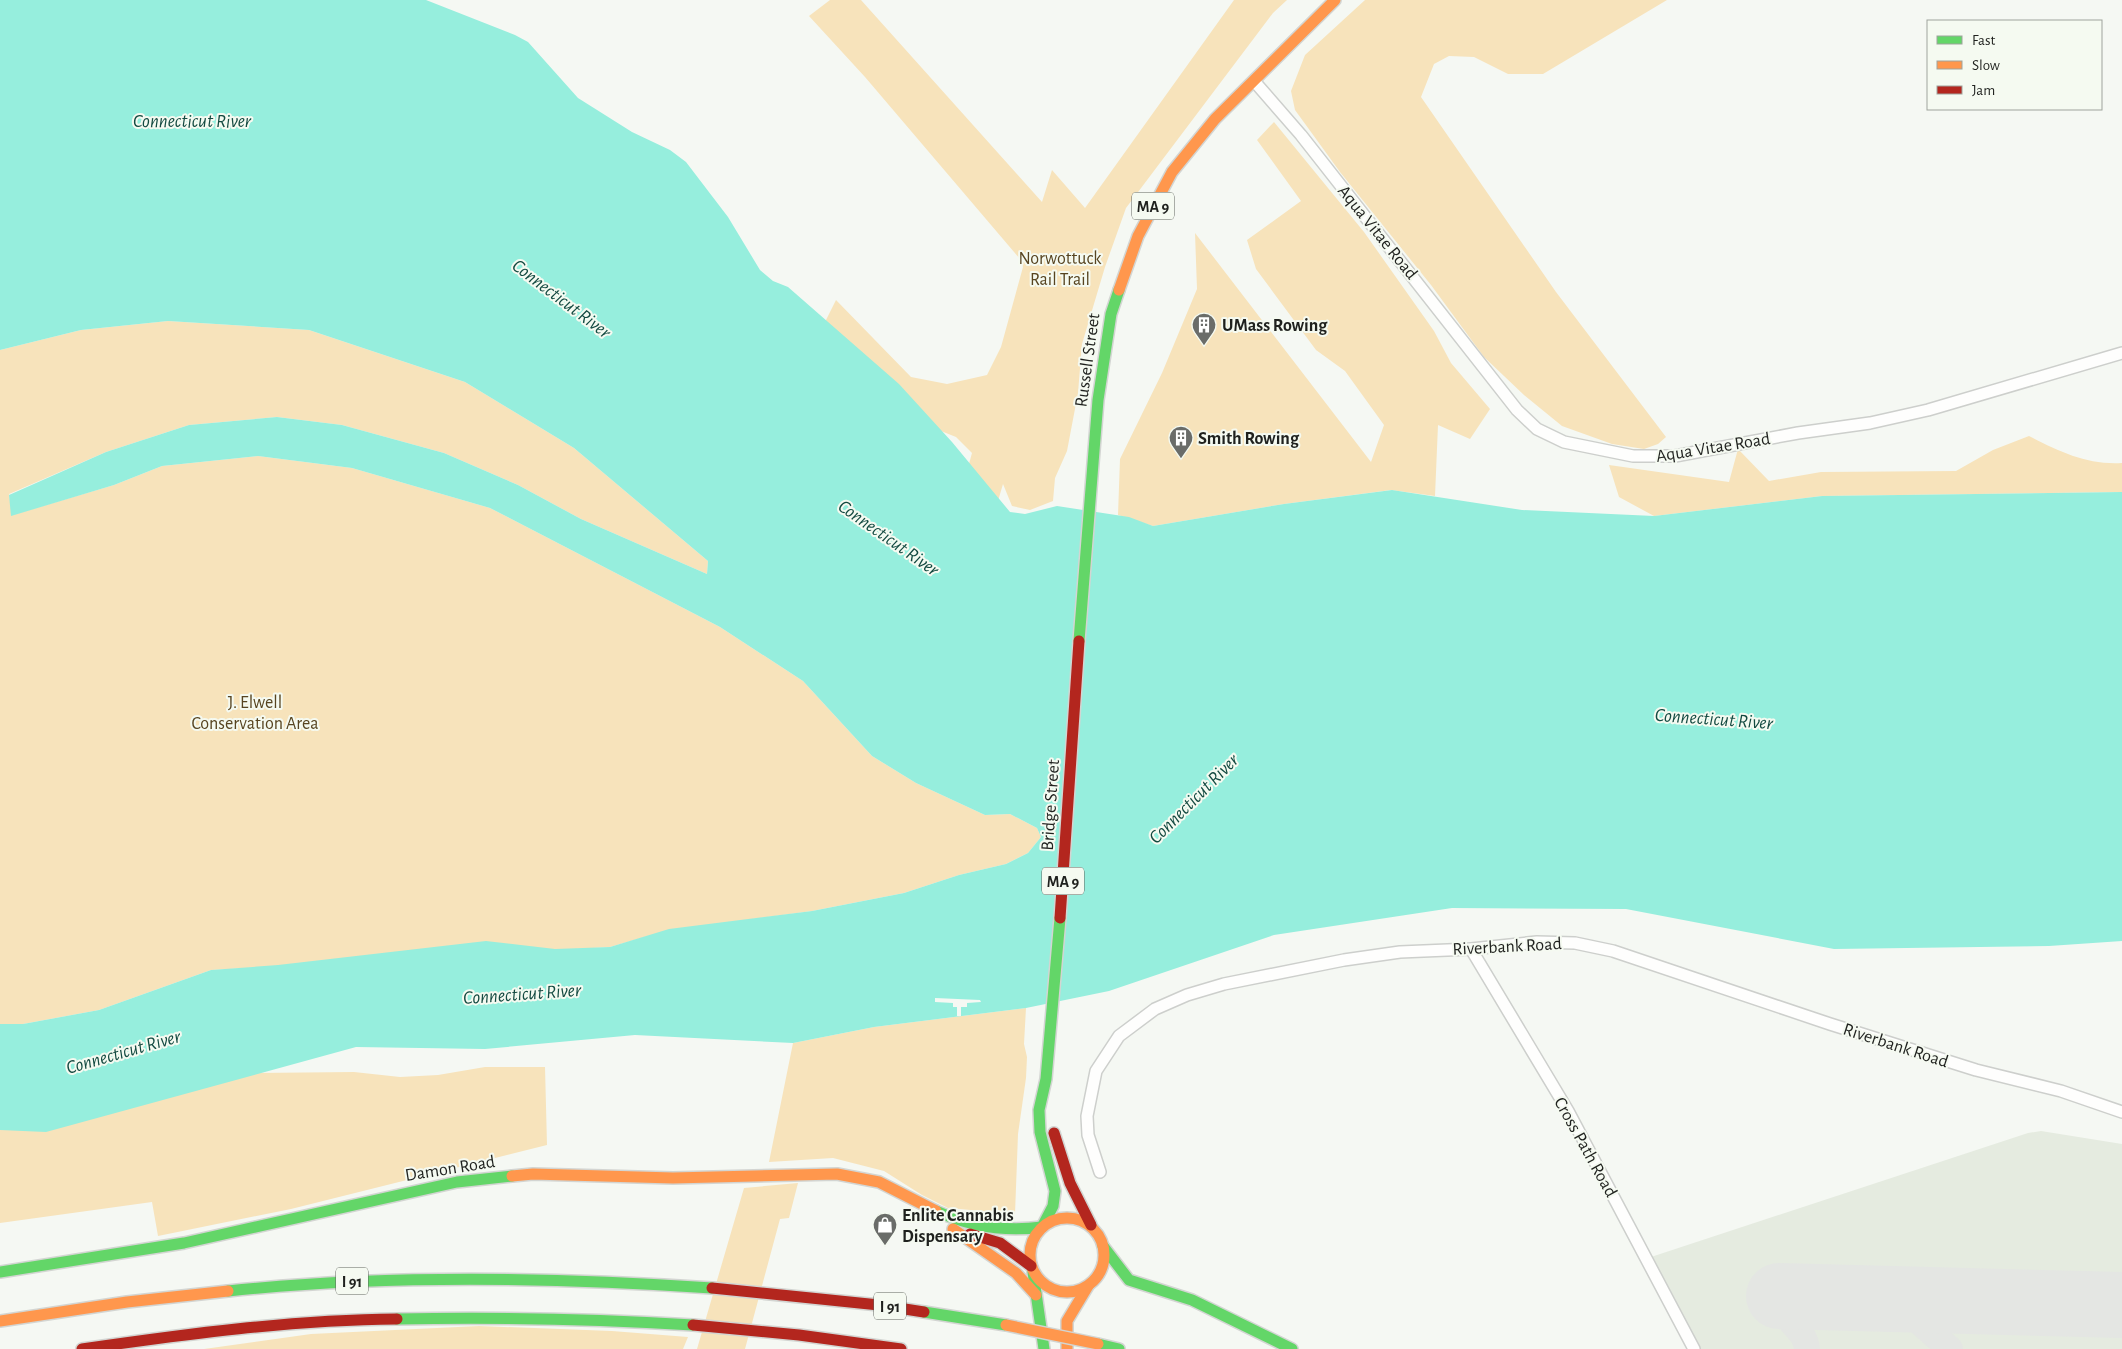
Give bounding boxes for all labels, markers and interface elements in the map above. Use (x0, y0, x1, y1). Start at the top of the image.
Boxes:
legend (1927, 20, 2102, 110)
text: Fast (1972, 33, 1996, 48)
text: Slow (1972, 58, 2000, 73)
text: Jam (1972, 83, 1995, 98)
water label: Connecticut River (133, 112, 252, 131)
street label: Aqua Vitae Road (1334, 182, 1421, 283)
road number: MA 9 (1132, 192, 1174, 220)
park label: Norwottuck Rail Trail (1018, 250, 1102, 289)
water label: Connecticut River (508, 256, 615, 343)
street label: Russell Street (1072, 312, 1104, 408)
building icon: UMass Rowing (1191, 312, 1217, 346)
place label: UMass Rowing (1222, 317, 1328, 335)
building icon: Smith Rowing (1168, 425, 1194, 459)
place label: Smith Rowing (1198, 430, 1300, 448)
street label: Aqua Vitae Road (1655, 430, 1772, 466)
water label: Connecticut River (834, 497, 943, 580)
park label: J. Elwell Conservation Area (191, 694, 319, 733)
water label: Connecticut River (1654, 706, 1774, 733)
water label: Connecticut River (1146, 750, 1243, 848)
street label: Bridge Street (1039, 759, 1063, 851)
road number: MA 9 (1042, 868, 1084, 894)
street label: Riverbank Road (1452, 935, 1562, 959)
water label: Connecticut River (463, 981, 582, 1008)
street label: Riverbank Road (1841, 1020, 1951, 1071)
water label: Connecticut River (64, 1027, 184, 1078)
street label: Cross Path Road (1550, 1095, 1620, 1200)
street label: Damon Road (404, 1153, 496, 1185)
place label: Enlite Cannabis Dispensary (902, 1207, 1014, 1246)
shop icon: Enlite Cannabis Dispensary (872, 1212, 898, 1246)
road number: I 91 (336, 1268, 368, 1294)
road number: I 91 (874, 1292, 906, 1320)

